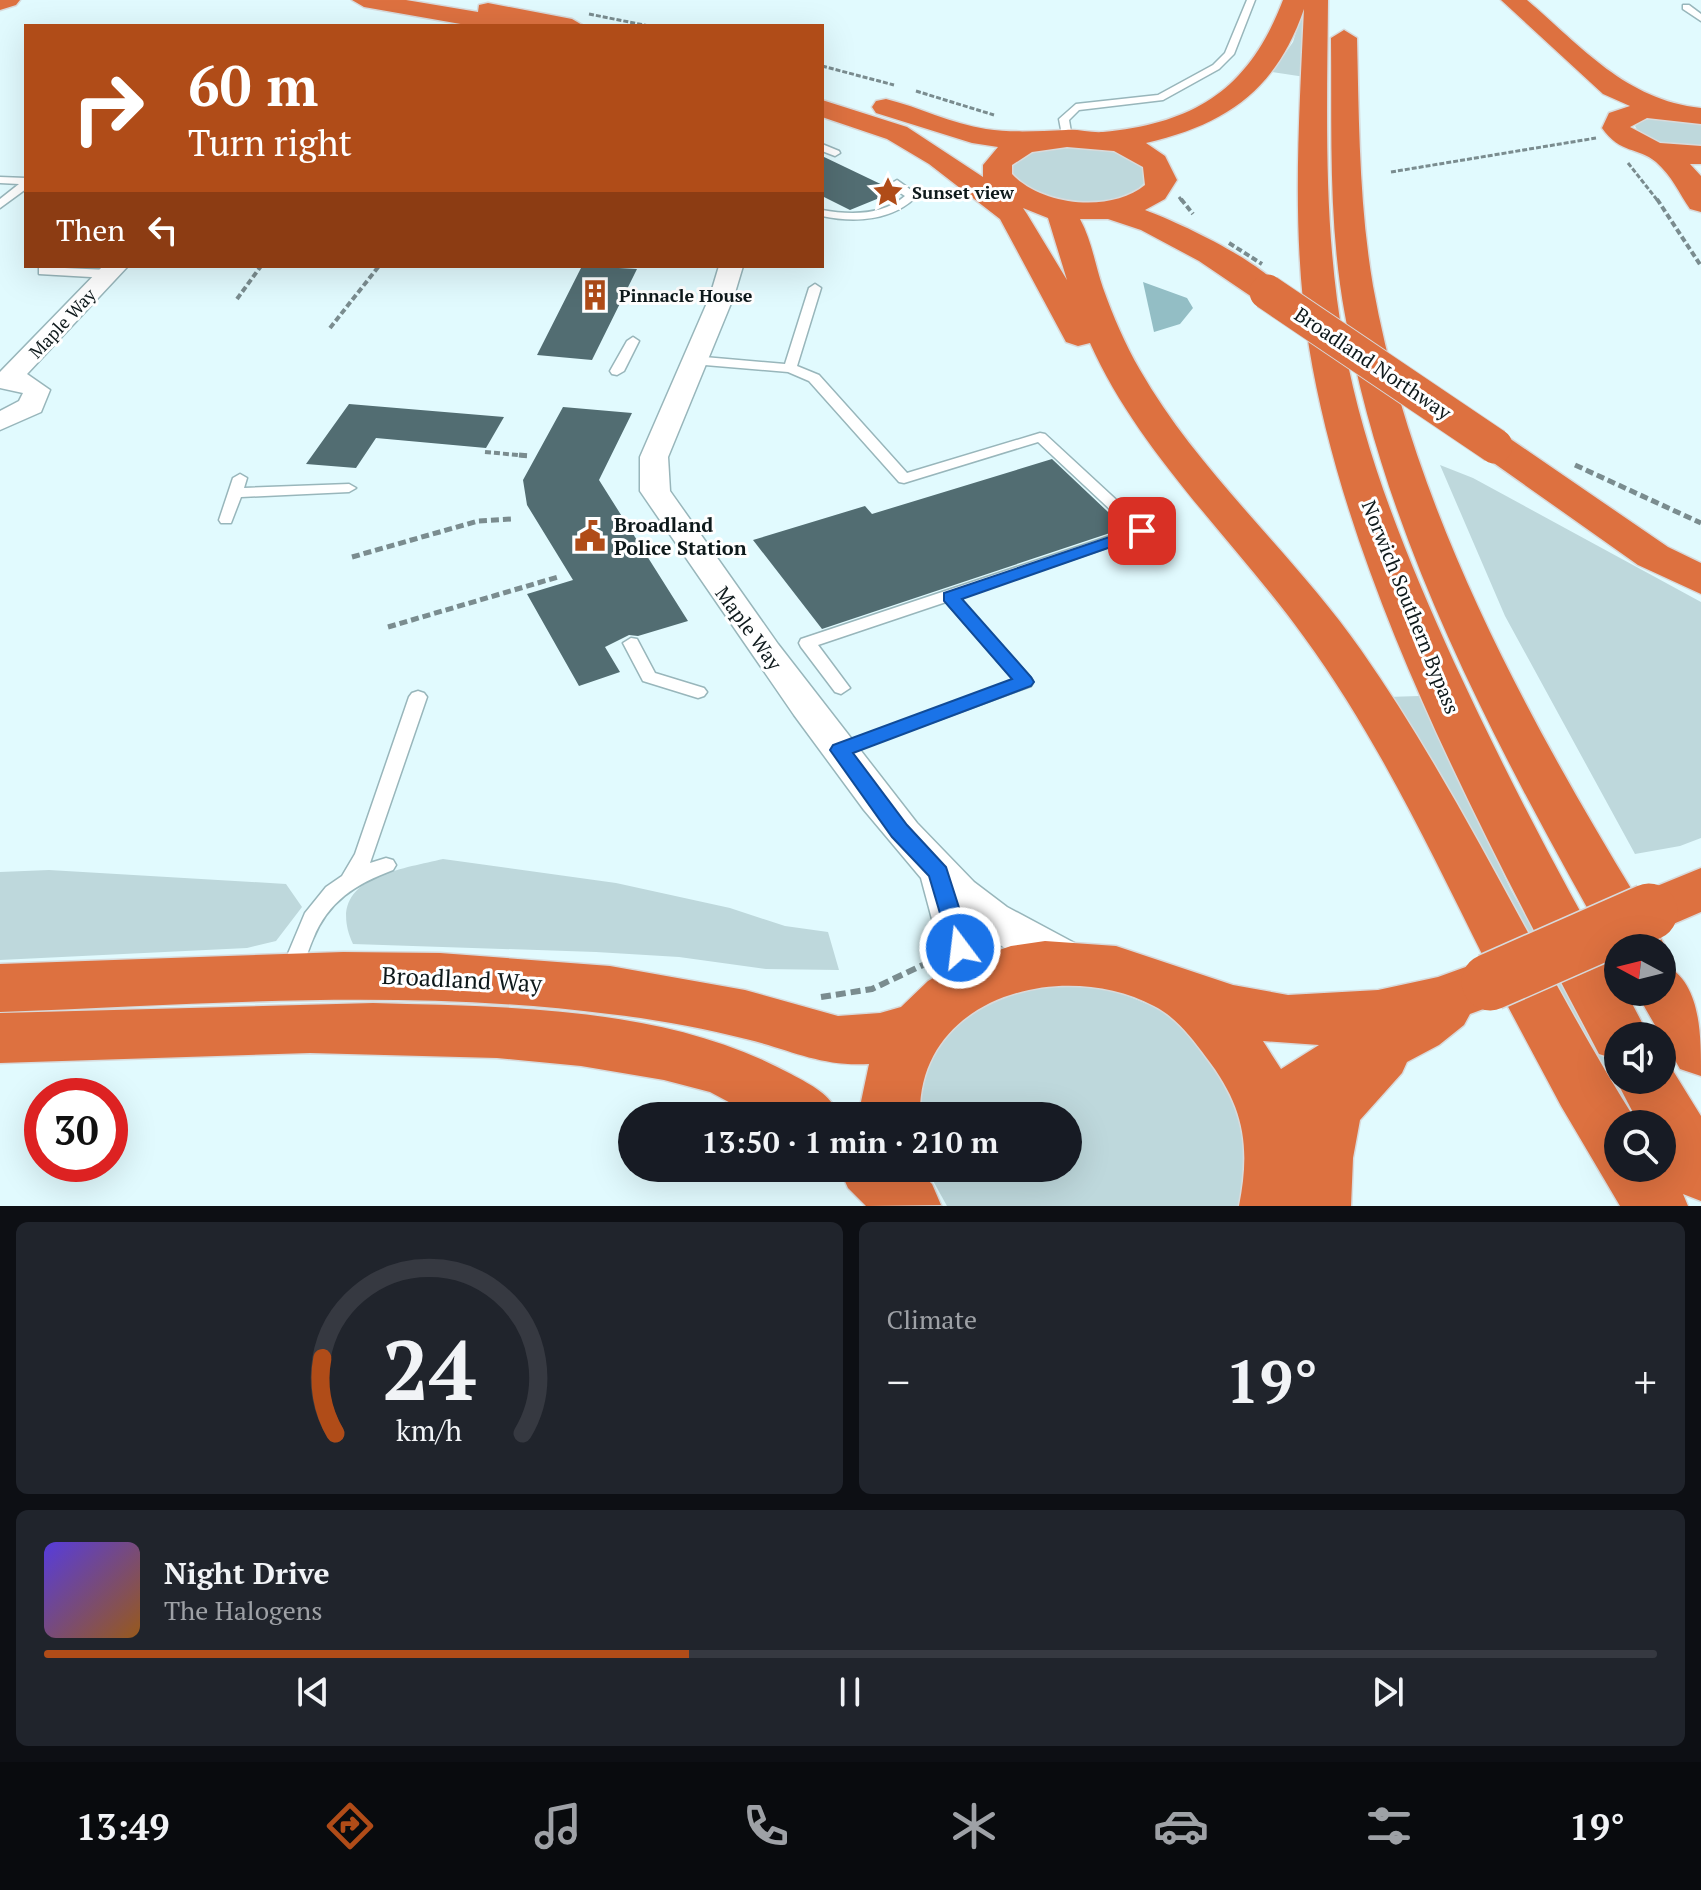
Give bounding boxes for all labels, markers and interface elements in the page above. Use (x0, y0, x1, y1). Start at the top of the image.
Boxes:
text: 60 m (188, 48, 318, 122)
icon: right (56, 56, 160, 160)
text: Turn right (188, 119, 352, 166)
place icon: Sunset view (871, 175, 905, 209)
place label: Sunset view (912, 180, 1015, 204)
icon: left (141, 208, 185, 252)
text: Then (56, 210, 125, 250)
building icon: Pinnacle House (578, 278, 612, 312)
street label: Maple Way (23, 282, 101, 363)
place label: Pinnacle House (619, 283, 753, 307)
street label: Broadland Northway (1289, 301, 1457, 426)
street label: Norwich Southern Bypass (1356, 496, 1466, 718)
pin (1108, 497, 1176, 565)
icon: arrive (1120, 509, 1164, 553)
place label: Broadland Police Station (614, 511, 747, 561)
public building icon: Broadland Police Station (573, 519, 607, 553)
street label: Maple Way (709, 581, 789, 676)
position arrow (918, 906, 1002, 990)
north arrow (1604, 934, 1676, 1006)
map controls (1604, 934, 1676, 1182)
street label: Broadland Way (381, 959, 544, 999)
button: sound (1604, 1022, 1676, 1094)
speed limit sign: 30 (24, 1078, 128, 1182)
button: search (1604, 1110, 1676, 1182)
text: 13:50 · 1 min · 210 m (702, 1122, 998, 1162)
text: Climate (887, 1302, 977, 1336)
text: 24 (382, 1314, 476, 1424)
text: 19° (1225, 1341, 1318, 1420)
text: − (887, 1352, 910, 1411)
text: + (1634, 1352, 1657, 1411)
text: km/h (396, 1411, 462, 1449)
text: Night Drive (164, 1553, 330, 1593)
text: The Halogens (164, 1593, 322, 1627)
icon: previous (291, 1670, 335, 1714)
icon: pause (828, 1670, 872, 1714)
icon: next (1366, 1670, 1410, 1714)
icon: directions (322, 1798, 378, 1854)
icon: music (530, 1798, 586, 1854)
icon: phone (738, 1798, 794, 1854)
icon: climate (946, 1798, 1002, 1854)
icon: car (1153, 1798, 1209, 1854)
icon: filters (1361, 1798, 1417, 1854)
text: 13:49 (76, 1803, 170, 1850)
text: 19° (1569, 1803, 1625, 1850)

